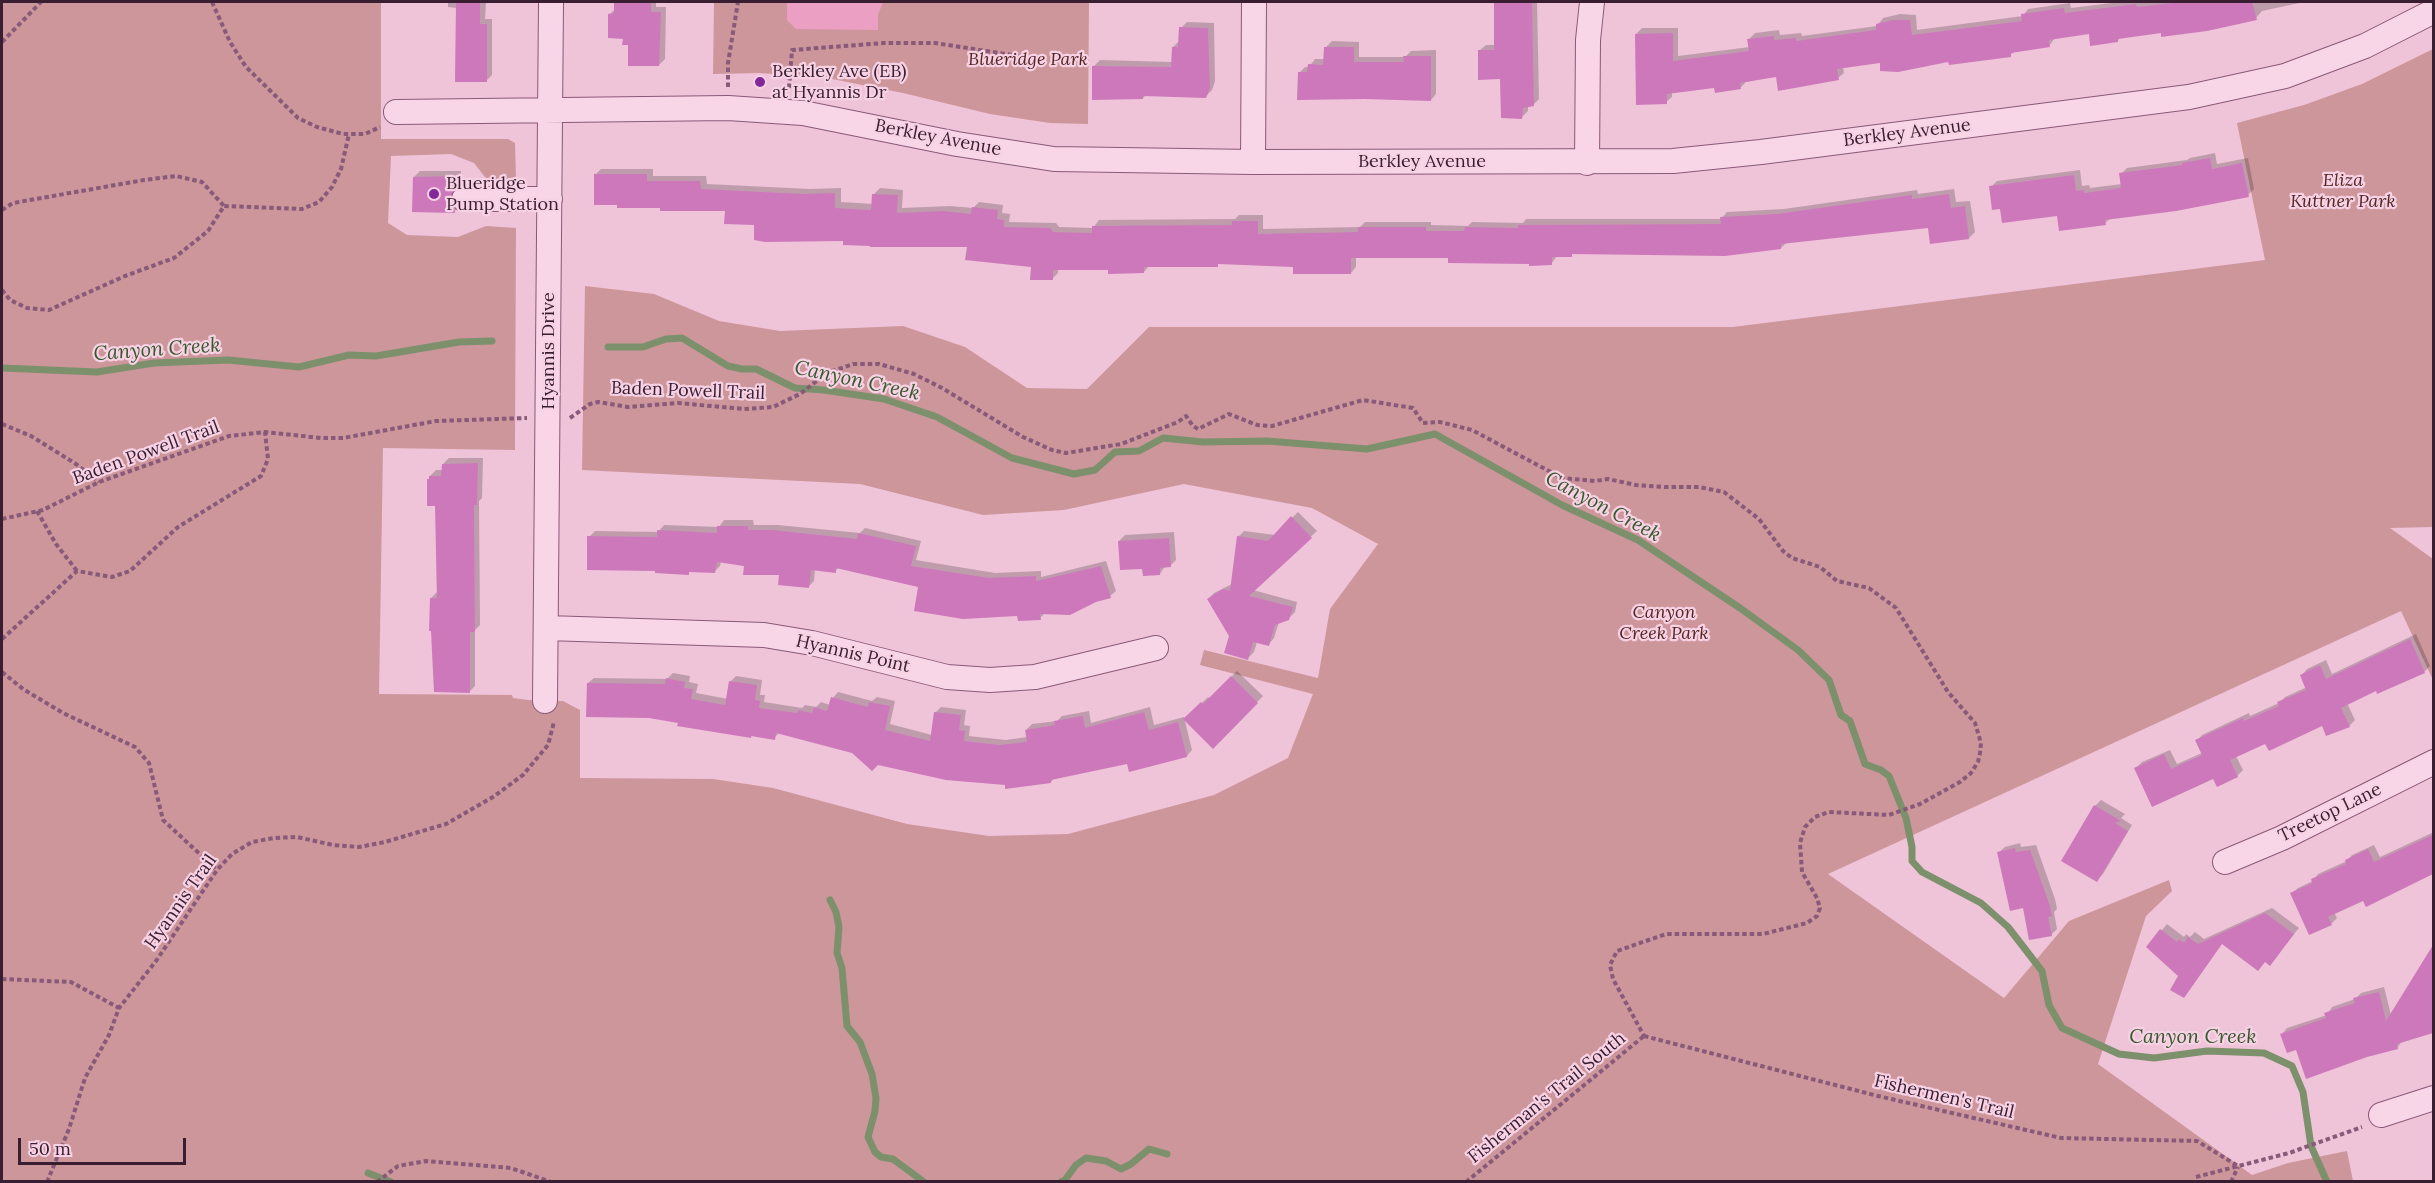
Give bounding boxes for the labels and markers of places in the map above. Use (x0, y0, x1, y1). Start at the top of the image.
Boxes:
place label: Berkley Ave (EB) at Hyannis Dr (772, 61, 907, 104)
marker: Berkley Ave (EB) at Hyannis Dr (753, 75, 767, 89)
place label: Blueridge Pump Station (446, 173, 559, 216)
marker: Blueridge Pump Station (427, 187, 441, 201)

